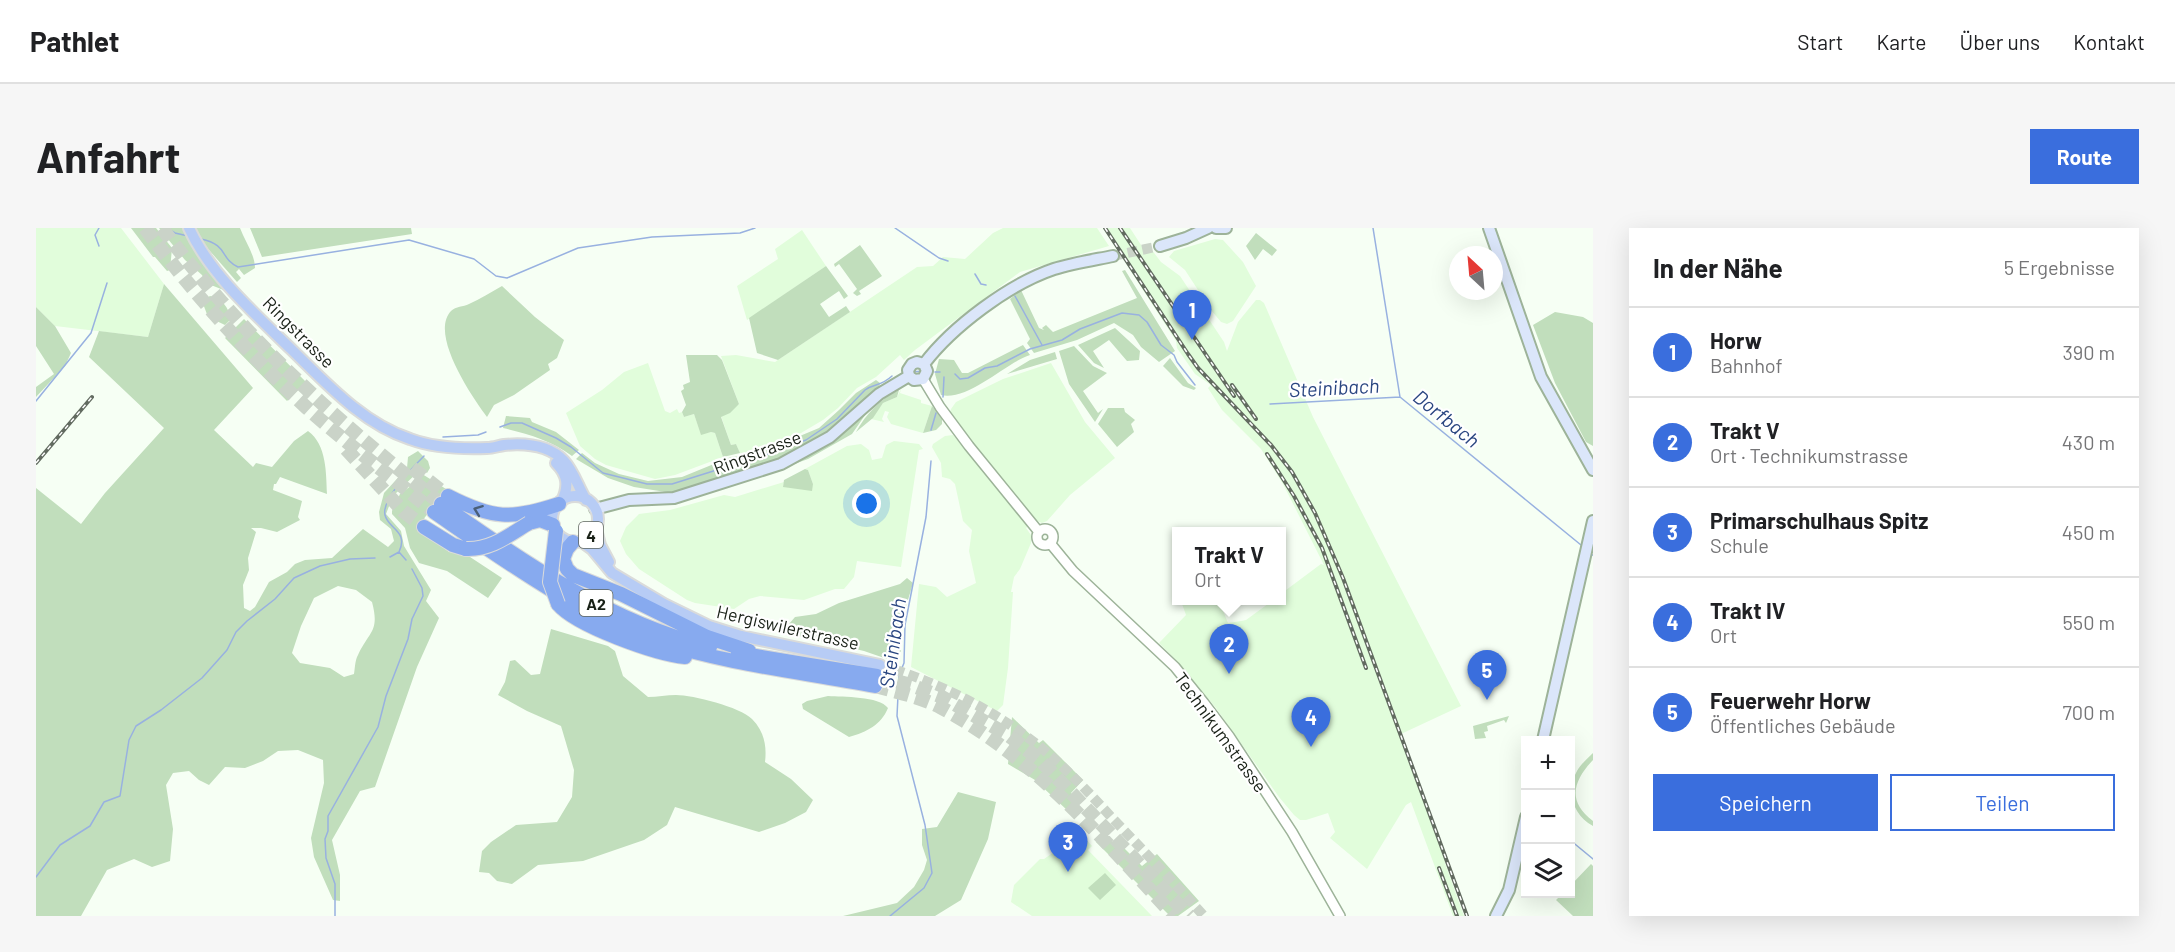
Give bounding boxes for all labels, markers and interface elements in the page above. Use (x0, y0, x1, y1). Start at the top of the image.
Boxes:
text: Pathlet (30, 24, 119, 58)
text: Start (1797, 29, 1844, 54)
text: Karte (1877, 29, 1927, 54)
text: Über uns (1960, 29, 2040, 54)
text: Kontakt (2073, 29, 2145, 54)
button: Route (2030, 129, 2139, 184)
text: Anfahrt (36, 131, 181, 181)
north arrow (1449, 246, 1503, 300)
text: In der Nähe (1653, 252, 1783, 283)
text: 5 Ergebnisse (2004, 255, 2115, 279)
pin: 1 (1172, 291, 1212, 340)
street label: Ringstrasse (259, 292, 339, 372)
text: Horw (1710, 327, 1762, 353)
text: 1 (1669, 340, 1676, 364)
text: 390 m (2062, 340, 2115, 364)
text: Bahnhof (1710, 353, 1783, 377)
water label: Steinibach (1288, 373, 1380, 401)
water label: Dorfbach (1409, 384, 1485, 452)
text: Trakt V (1710, 417, 1780, 443)
street label: Ringstrasse (710, 425, 804, 479)
text: 2 (1667, 430, 1678, 454)
text: 430 m (2062, 430, 2115, 454)
text: Ort · Technikumstrasse (1710, 443, 1908, 467)
your location (852, 489, 881, 518)
one-way arrow (473, 505, 484, 517)
text: Primarschulhaus Spitz (1710, 507, 1928, 533)
text: 3 (1667, 520, 1678, 544)
text: 450 m (2062, 520, 2115, 544)
road number: 4 (579, 522, 603, 548)
popup (1172, 527, 1286, 605)
text: Schule (1710, 533, 1769, 557)
text: Trakt V (1194, 541, 1264, 567)
text: Ort (1194, 567, 1221, 591)
road number: A2 (580, 590, 612, 616)
water label: Steinibach (874, 597, 910, 689)
text: Trakt IV (1710, 597, 1785, 623)
street label: Hergiswilerstrasse (715, 600, 861, 654)
text: 4 (1666, 610, 1679, 634)
text: 550 m (2063, 610, 2115, 634)
text: Ort (1710, 623, 1737, 647)
pin: 2 (1210, 624, 1248, 674)
pin: 5 (1468, 650, 1506, 700)
street label: Technikumstrasse (1170, 668, 1272, 796)
text: Feuerwehr Horw (1710, 687, 1871, 713)
pin: 4 (1292, 698, 1330, 747)
text: 5 (1667, 700, 1678, 724)
text: 700 m (2062, 700, 2115, 724)
text: Öffentliches Gebäude (1710, 713, 1896, 737)
map controls (1521, 736, 1575, 898)
button: + (1521, 736, 1575, 790)
button: Speichern (1653, 774, 1878, 831)
button: Teilen (1890, 774, 2115, 831)
button: − (1521, 790, 1575, 844)
pin: 3 (1048, 822, 1088, 872)
button: layers (1521, 844, 1575, 898)

